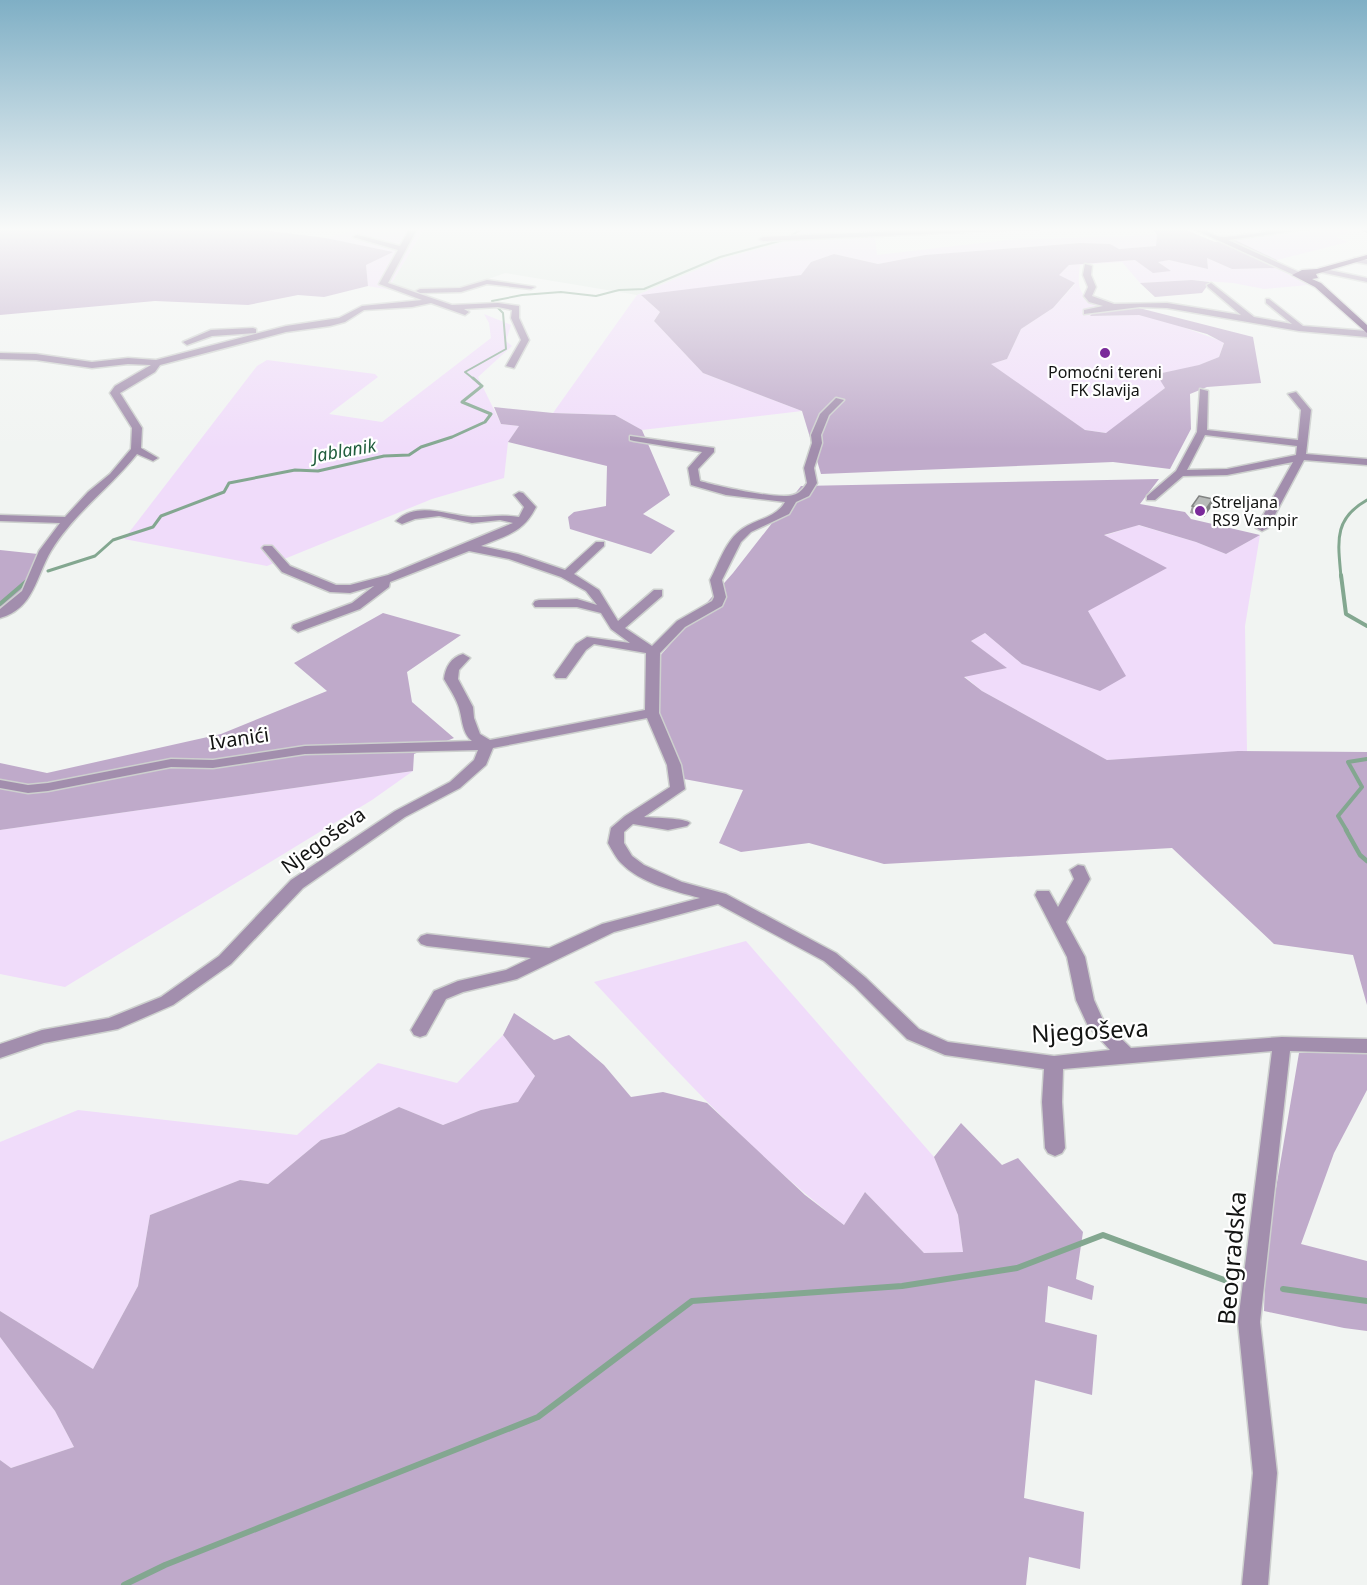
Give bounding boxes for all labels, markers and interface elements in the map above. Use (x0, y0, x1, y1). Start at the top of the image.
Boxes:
marker: Pomoćni tereni FK Slavija (1098, 346, 1112, 360)
place label: Pomoćni tereni FK Slavija (1048, 361, 1162, 401)
water label: Jablanik (307, 432, 379, 468)
place label: Streljana RS9 Vampir (1212, 491, 1298, 531)
marker: Streljana RS9 Vampir (1193, 504, 1207, 518)
street label: Ivanići (207, 720, 271, 756)
street label: Njegoševa (275, 800, 371, 880)
street label: Njegoševa (1030, 1010, 1150, 1050)
street label: Beogradska (1209, 1190, 1253, 1326)

